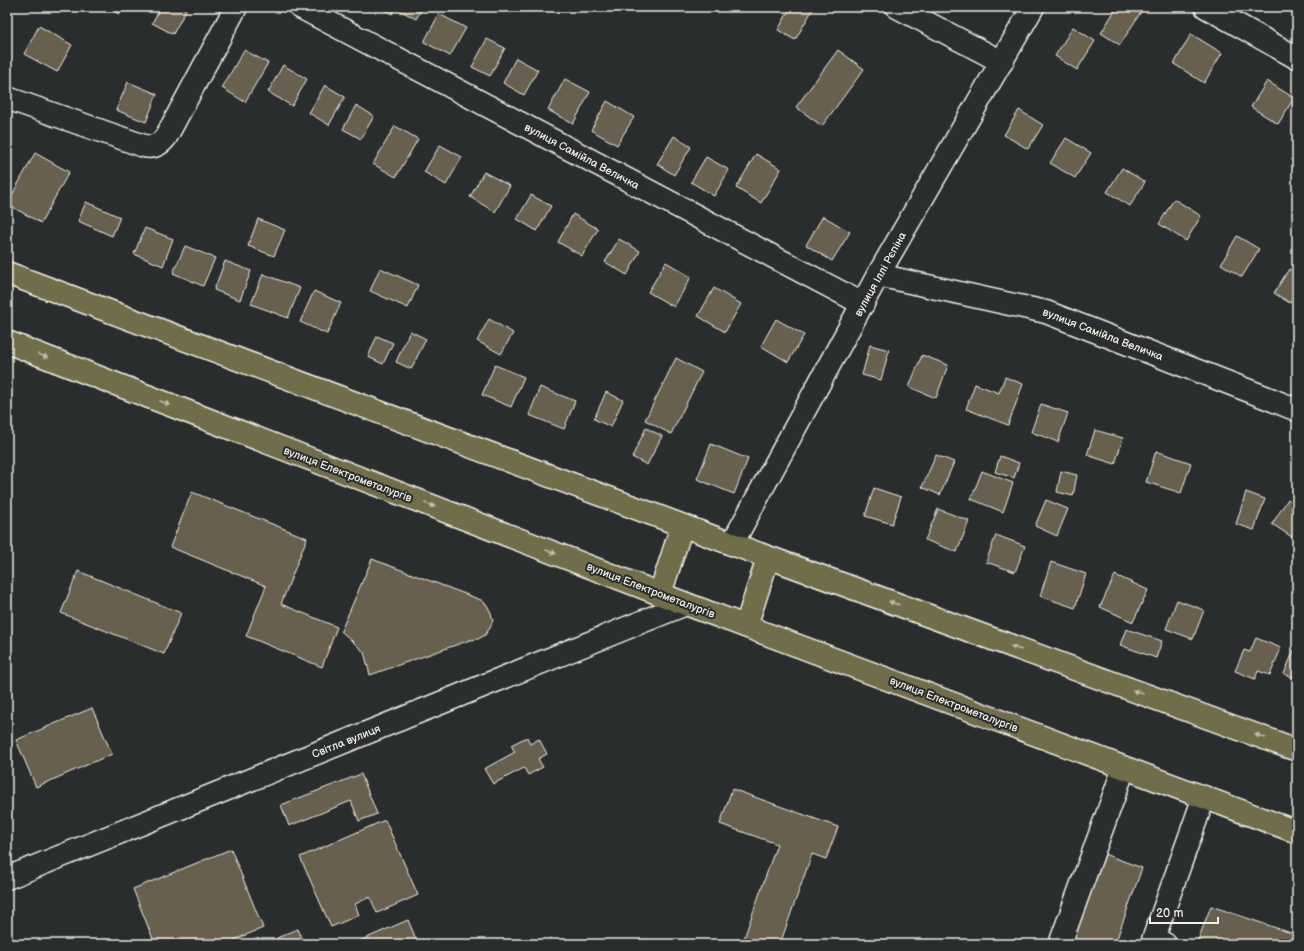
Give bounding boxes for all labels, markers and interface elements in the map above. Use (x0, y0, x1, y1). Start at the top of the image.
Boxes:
street label: вулиця Самійла Величка (522, 121, 642, 192)
street label: вулиця Іллі Рєпіна (852, 229, 909, 319)
street label: вулиця Самійла Величка (1041, 305, 1165, 364)
one-way arrow (38, 354, 50, 360)
one-way arrow (159, 401, 171, 407)
street label: вулиця Електрометалургів (282, 444, 414, 505)
one-way arrow (424, 503, 436, 509)
one-way arrow (545, 550, 557, 556)
street label: вулиця Електрометалургів (585, 560, 717, 621)
one-way arrow (887, 600, 899, 606)
one-way arrow (1010, 644, 1022, 650)
street label: вулиця Електрометалургів (888, 674, 1020, 735)
one-way arrow (1132, 689, 1144, 695)
street label: Світла вулиця (310, 722, 382, 761)
one-way arrow (1254, 733, 1266, 739)
scale bar (1150, 899, 1218, 925)
text: 20 m (1156, 906, 1183, 921)

